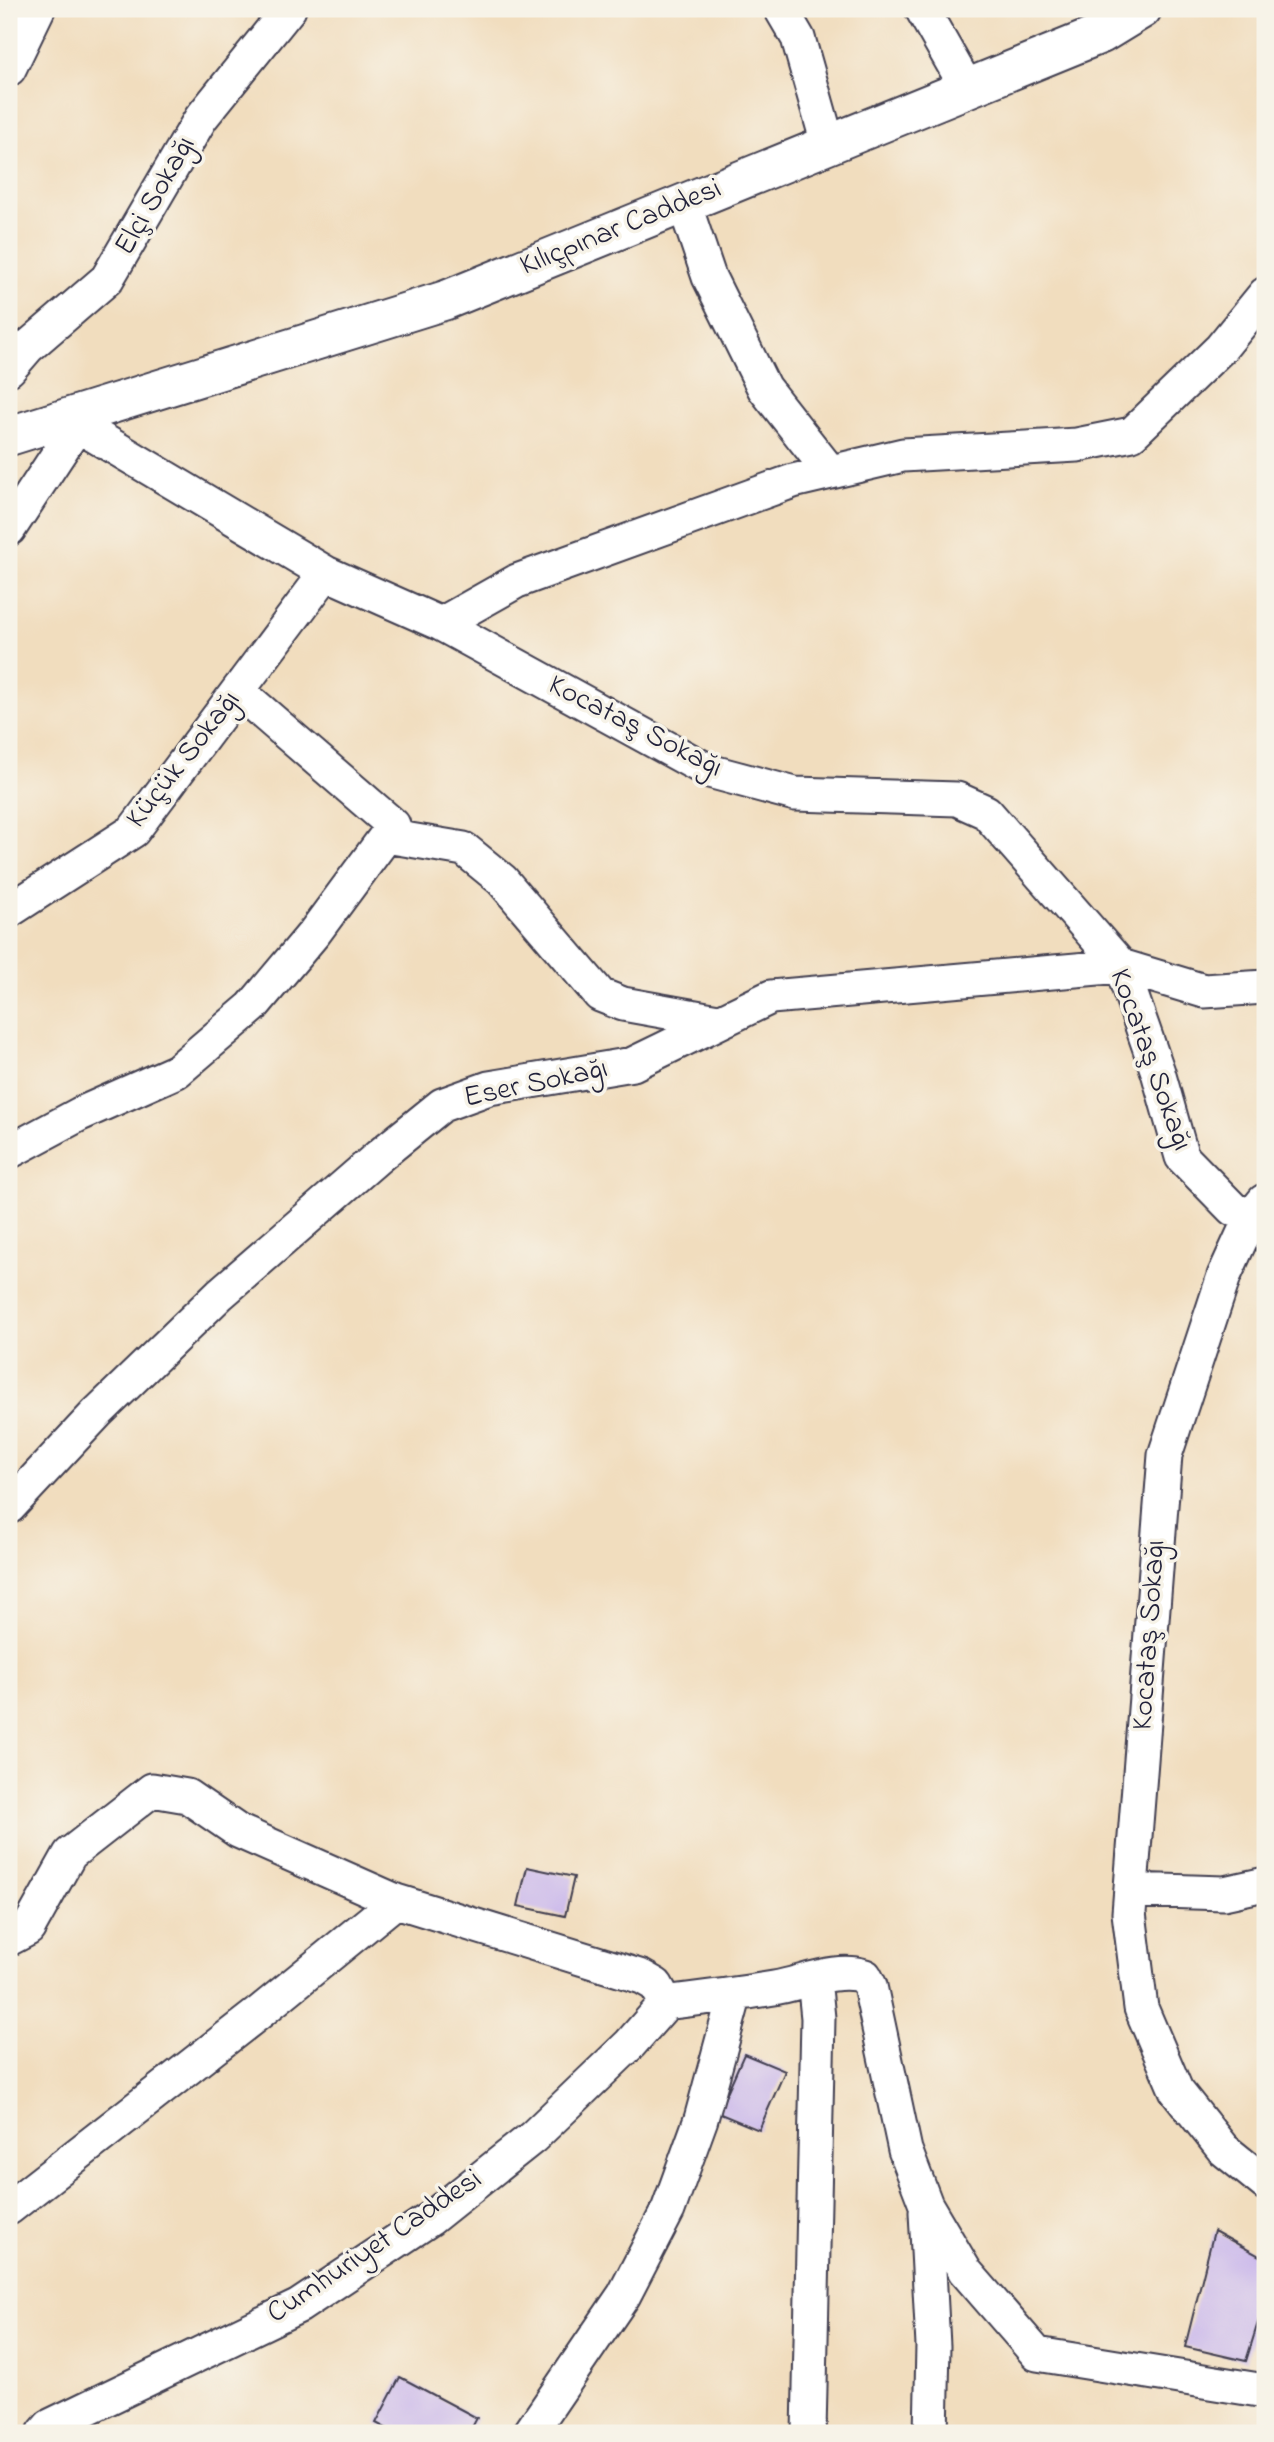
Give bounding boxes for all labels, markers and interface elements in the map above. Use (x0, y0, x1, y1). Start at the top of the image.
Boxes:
street label: Elçi Sokağı (104, 128, 208, 264)
street label: Kılıçpınar Caddesi (514, 168, 728, 288)
street label: Kocataş Sokağı (540, 664, 730, 790)
street label: Küçük Sokağı (116, 681, 252, 839)
street label: Kocataş Sokağı (1097, 963, 1203, 1157)
street label: Eser Sokağı (460, 1047, 612, 1121)
street label: Kocataş Sokağı (1121, 1538, 1179, 1732)
street label: Cumhuriyet Caddesi (259, 2159, 491, 2335)

